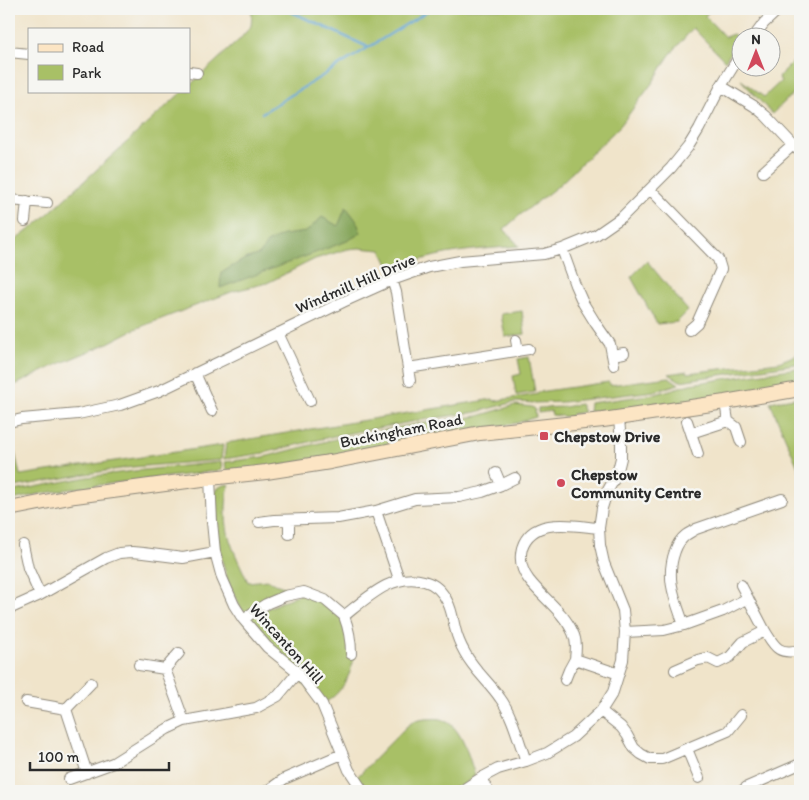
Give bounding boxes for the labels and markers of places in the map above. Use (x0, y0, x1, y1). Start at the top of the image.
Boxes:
place label: Chepstow Drive (554, 427, 661, 447)
marker: Chepstow Drive (538, 430, 550, 442)
place label: Chepstow Community Centre (571, 465, 702, 503)
marker: Chepstow Community Centre (555, 477, 567, 489)

